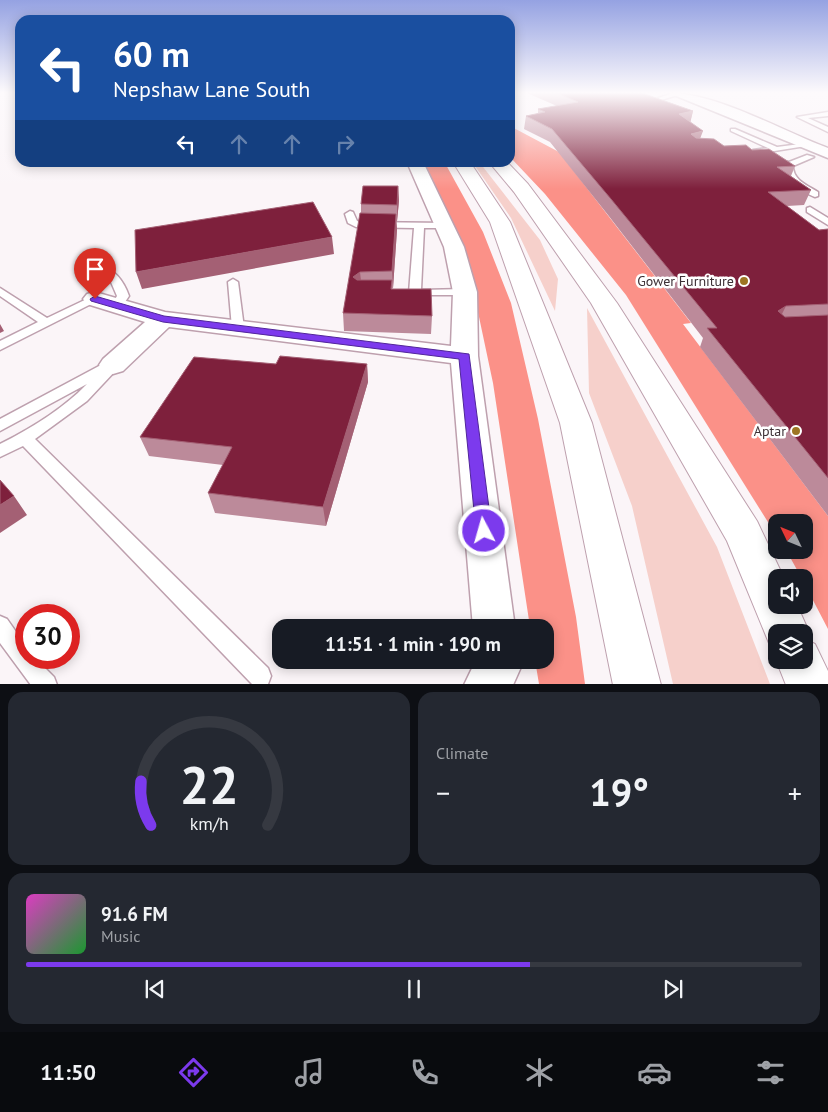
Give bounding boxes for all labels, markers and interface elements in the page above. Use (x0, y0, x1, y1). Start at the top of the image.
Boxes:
text: 60 m (113, 31, 190, 77)
icon: left (30, 35, 95, 100)
text: Nepshaw Lane South (113, 75, 310, 103)
icon: left (172, 130, 200, 158)
icon: ahead (225, 130, 253, 158)
icon: ahead (278, 130, 306, 158)
icon: right (331, 130, 359, 158)
pin (74, 248, 116, 299)
icon: arrive (81, 255, 109, 283)
place label: Gower Furniture (637, 272, 734, 290)
marker: Gower Furniture (738, 275, 750, 287)
place label: Aptar (754, 422, 786, 440)
marker: Aptar (790, 425, 802, 437)
position arrow (457, 504, 509, 556)
north arrow (768, 514, 812, 559)
map controls (768, 514, 813, 669)
button: sound (768, 569, 813, 614)
speed limit sign: 30 (15, 604, 80, 669)
button: layers (768, 624, 813, 669)
text: 11:51 · 1 min · 190 m (325, 632, 501, 656)
text: Climate (436, 743, 488, 763)
text: 22 (180, 751, 238, 818)
text: 19° (589, 767, 649, 816)
text: − (436, 774, 450, 811)
text: + (788, 774, 802, 811)
text: km/h (189, 812, 229, 835)
text: 91.6 FM (101, 902, 168, 926)
text: Music (101, 926, 141, 946)
icon: previous (141, 975, 169, 1003)
icon: pause (400, 975, 428, 1003)
icon: next (659, 975, 687, 1003)
icon: directions (176, 1055, 211, 1090)
icon: music (292, 1055, 327, 1090)
icon: phone (407, 1055, 442, 1090)
icon: climate (522, 1055, 557, 1090)
icon: car (637, 1055, 672, 1090)
icon: filters (753, 1055, 788, 1090)
text: 11:50 (40, 1058, 96, 1086)

